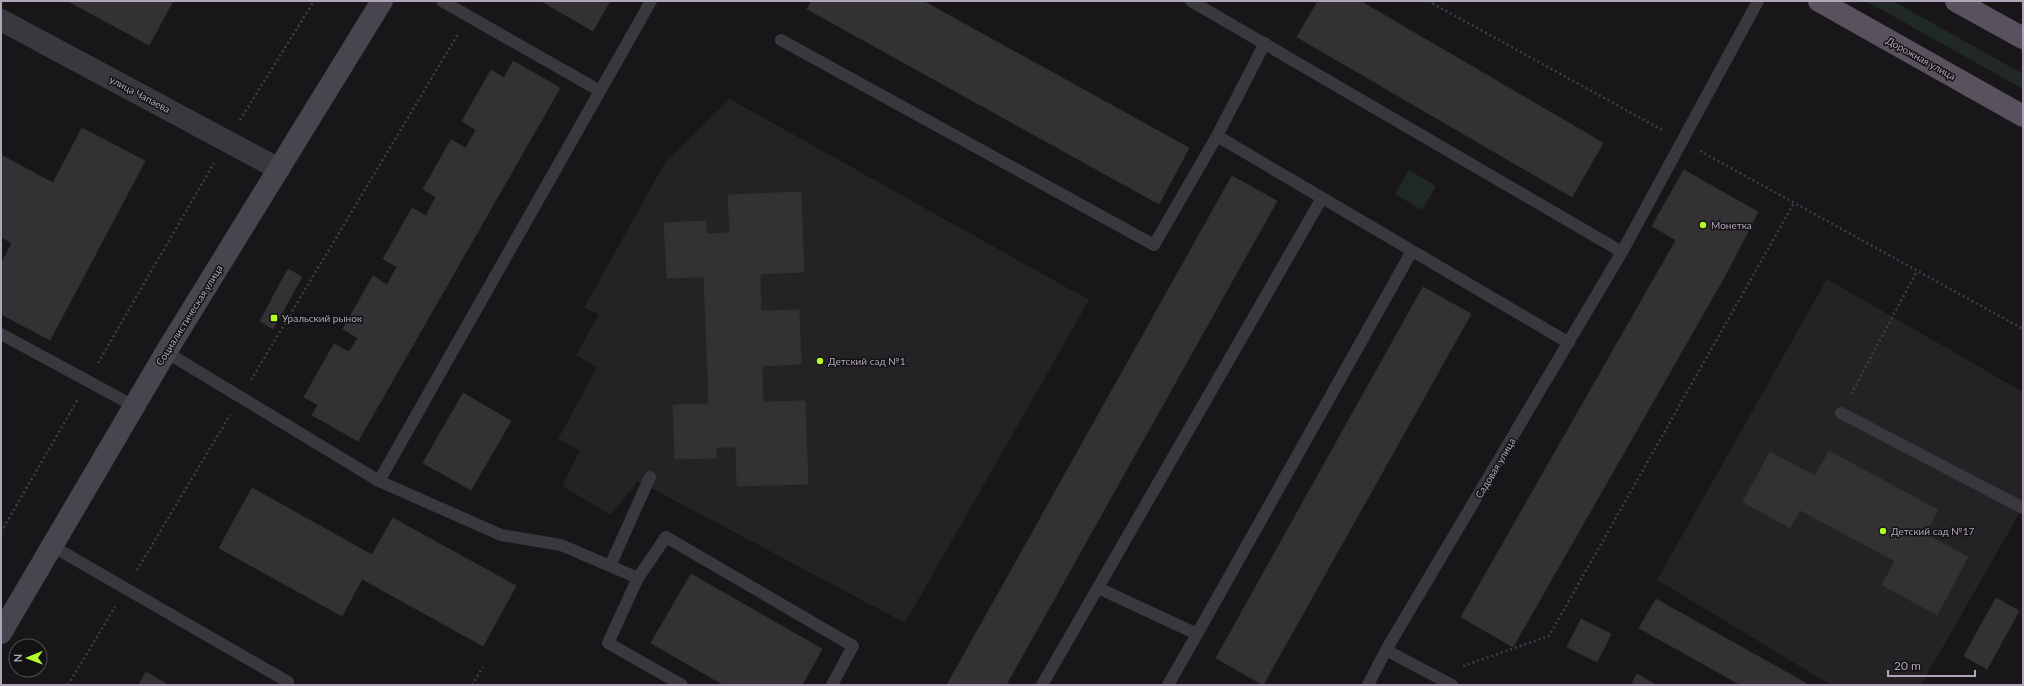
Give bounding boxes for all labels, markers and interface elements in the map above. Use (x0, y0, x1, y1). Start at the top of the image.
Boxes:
street label: Дорожная улица (1884, 34, 1958, 82)
street label: улица Чапаева (108, 73, 172, 115)
place label: Монетка (1711, 219, 1752, 231)
marker: Монетка (1698, 220, 1708, 230)
street label: Социалистическая улица (153, 262, 225, 368)
place label: Уральский рынок (282, 312, 363, 324)
marker: Уральский рынок (269, 313, 279, 323)
place label: Детский сад №1 (828, 355, 906, 367)
marker: Детский сад №1 (815, 356, 825, 366)
street label: Садовая улица (1472, 436, 1518, 500)
place label: Детский сад №17 (1891, 525, 1974, 537)
marker: Детский сад №17 (1878, 526, 1888, 536)
north arrow (8, 638, 48, 678)
scale bar (1888, 652, 1975, 678)
text: N (11, 654, 24, 663)
text: 20 m (1894, 658, 1921, 673)

